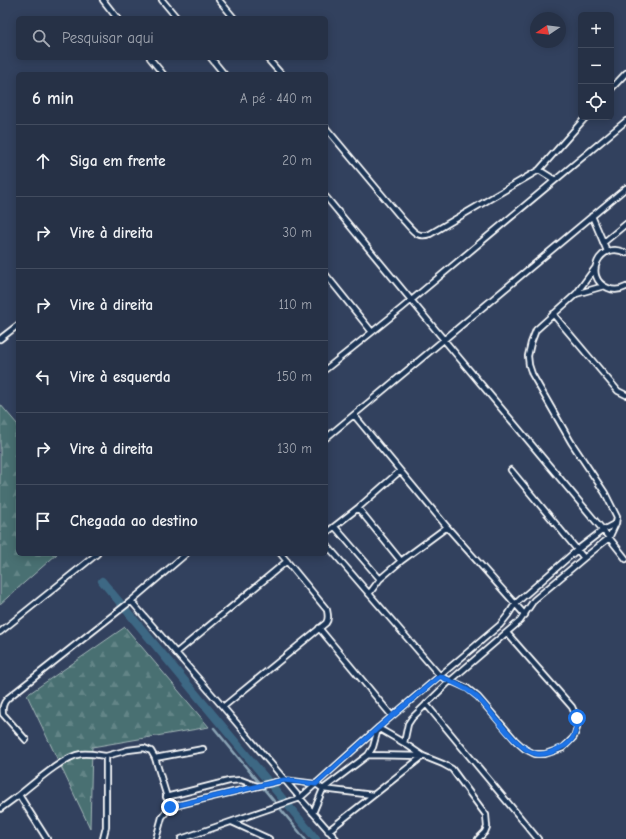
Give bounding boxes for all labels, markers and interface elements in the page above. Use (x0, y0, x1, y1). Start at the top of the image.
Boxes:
north arrow (530, 12, 566, 48)
map controls (578, 12, 614, 120)
button: + (578, 12, 614, 48)
search box (16, 16, 328, 60)
icon: search (30, 27, 52, 49)
text: Pesquisar aqui (62, 29, 154, 47)
button: − (578, 48, 614, 84)
button: locate (578, 84, 614, 120)
text: 6 min (32, 89, 74, 108)
text: A pé · 440 m (240, 91, 312, 106)
icon: ahead (32, 150, 54, 172)
text: Siga em frente (70, 152, 166, 170)
text: 20 m (282, 153, 312, 168)
icon: right (32, 222, 54, 244)
text: Vire à direita (70, 224, 153, 242)
text: 30 m (282, 225, 312, 240)
icon: right (32, 294, 54, 316)
text: Vire à direita (70, 296, 153, 314)
text: 110 m (279, 297, 312, 312)
icon: left (32, 366, 54, 388)
text: Vire à esquerda (70, 368, 171, 386)
text: 150 m (277, 369, 312, 384)
icon: right (32, 438, 54, 460)
text: Vire à direita (70, 440, 153, 458)
text: 130 m (277, 441, 312, 456)
icon: arrive (32, 510, 54, 532)
text: Chegada ao destino (70, 512, 198, 530)
route start (568, 709, 586, 727)
route end (161, 798, 179, 816)

